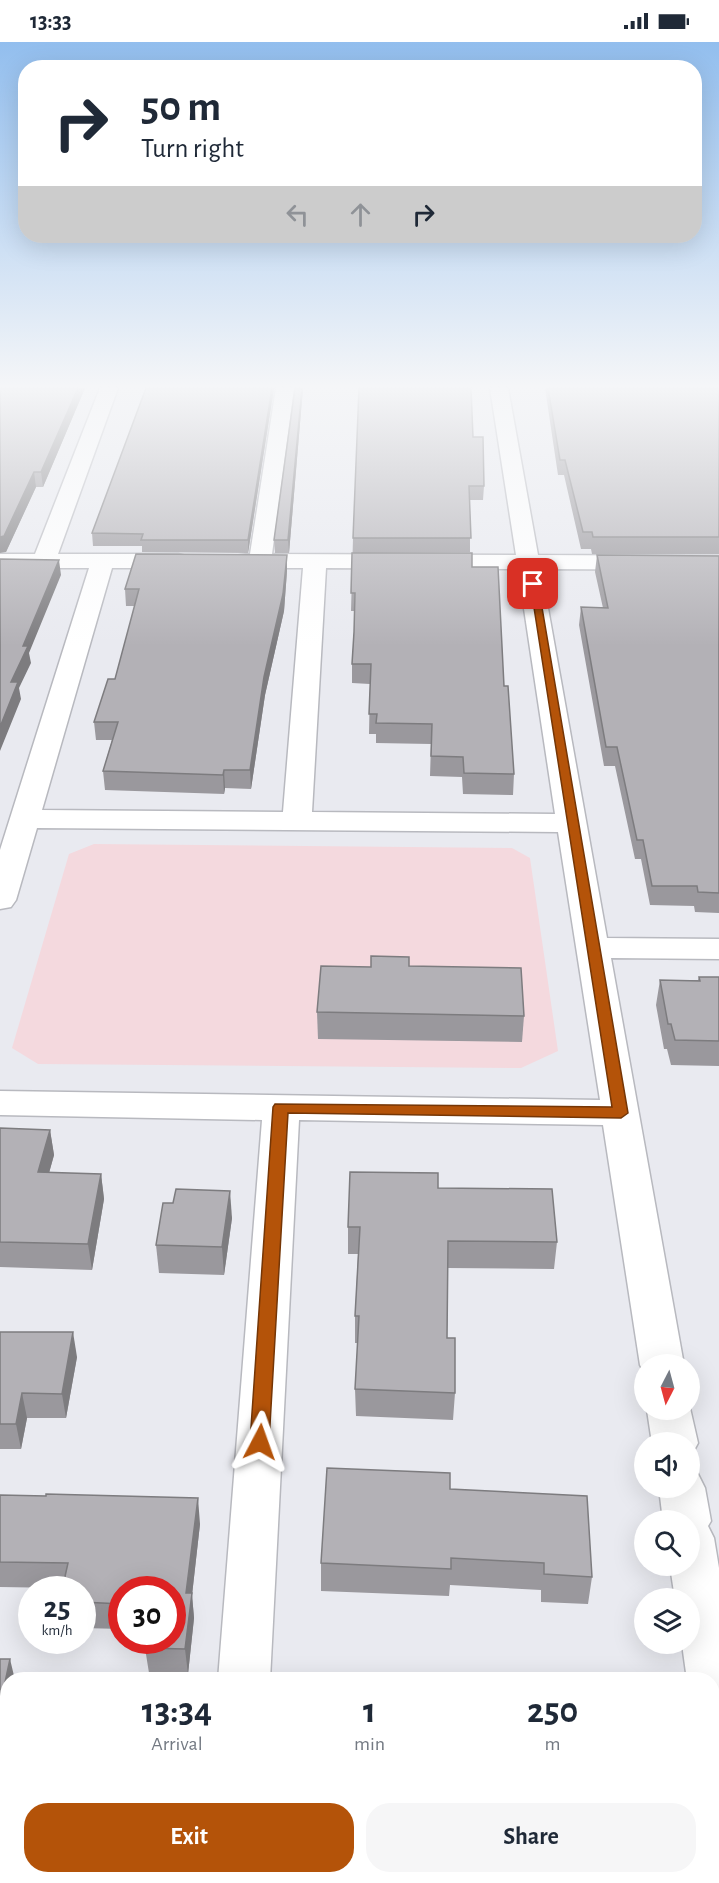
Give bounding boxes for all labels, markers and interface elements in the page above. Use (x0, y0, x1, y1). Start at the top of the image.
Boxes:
text: 13:33 (30, 10, 71, 32)
icon: right (42, 84, 120, 162)
text: 50 m (141, 86, 221, 128)
text: Turn right (141, 135, 244, 162)
icon: left (281, 198, 314, 231)
icon: ahead (344, 198, 377, 231)
icon: right (407, 198, 440, 231)
pin (507, 558, 558, 609)
icon: arrive (516, 567, 549, 600)
north arrow (634, 1354, 700, 1420)
map controls (634, 1354, 700, 1654)
position arrow (228, 1410, 292, 1474)
button: sound (634, 1432, 700, 1498)
button: search (634, 1510, 700, 1576)
speed limit sign: 30 (108, 1576, 186, 1654)
button: layers (634, 1588, 700, 1654)
text: 25 (43, 1593, 71, 1623)
text: km/h (42, 1623, 72, 1638)
text: 13:34 (142, 1693, 212, 1729)
text: 1 (363, 1693, 376, 1729)
text: 250 (527, 1693, 578, 1729)
text: Arrival (151, 1734, 203, 1754)
text: min (354, 1734, 385, 1754)
text: m (545, 1734, 561, 1754)
button: Exit (24, 1803, 354, 1872)
button: Share (366, 1803, 696, 1872)

